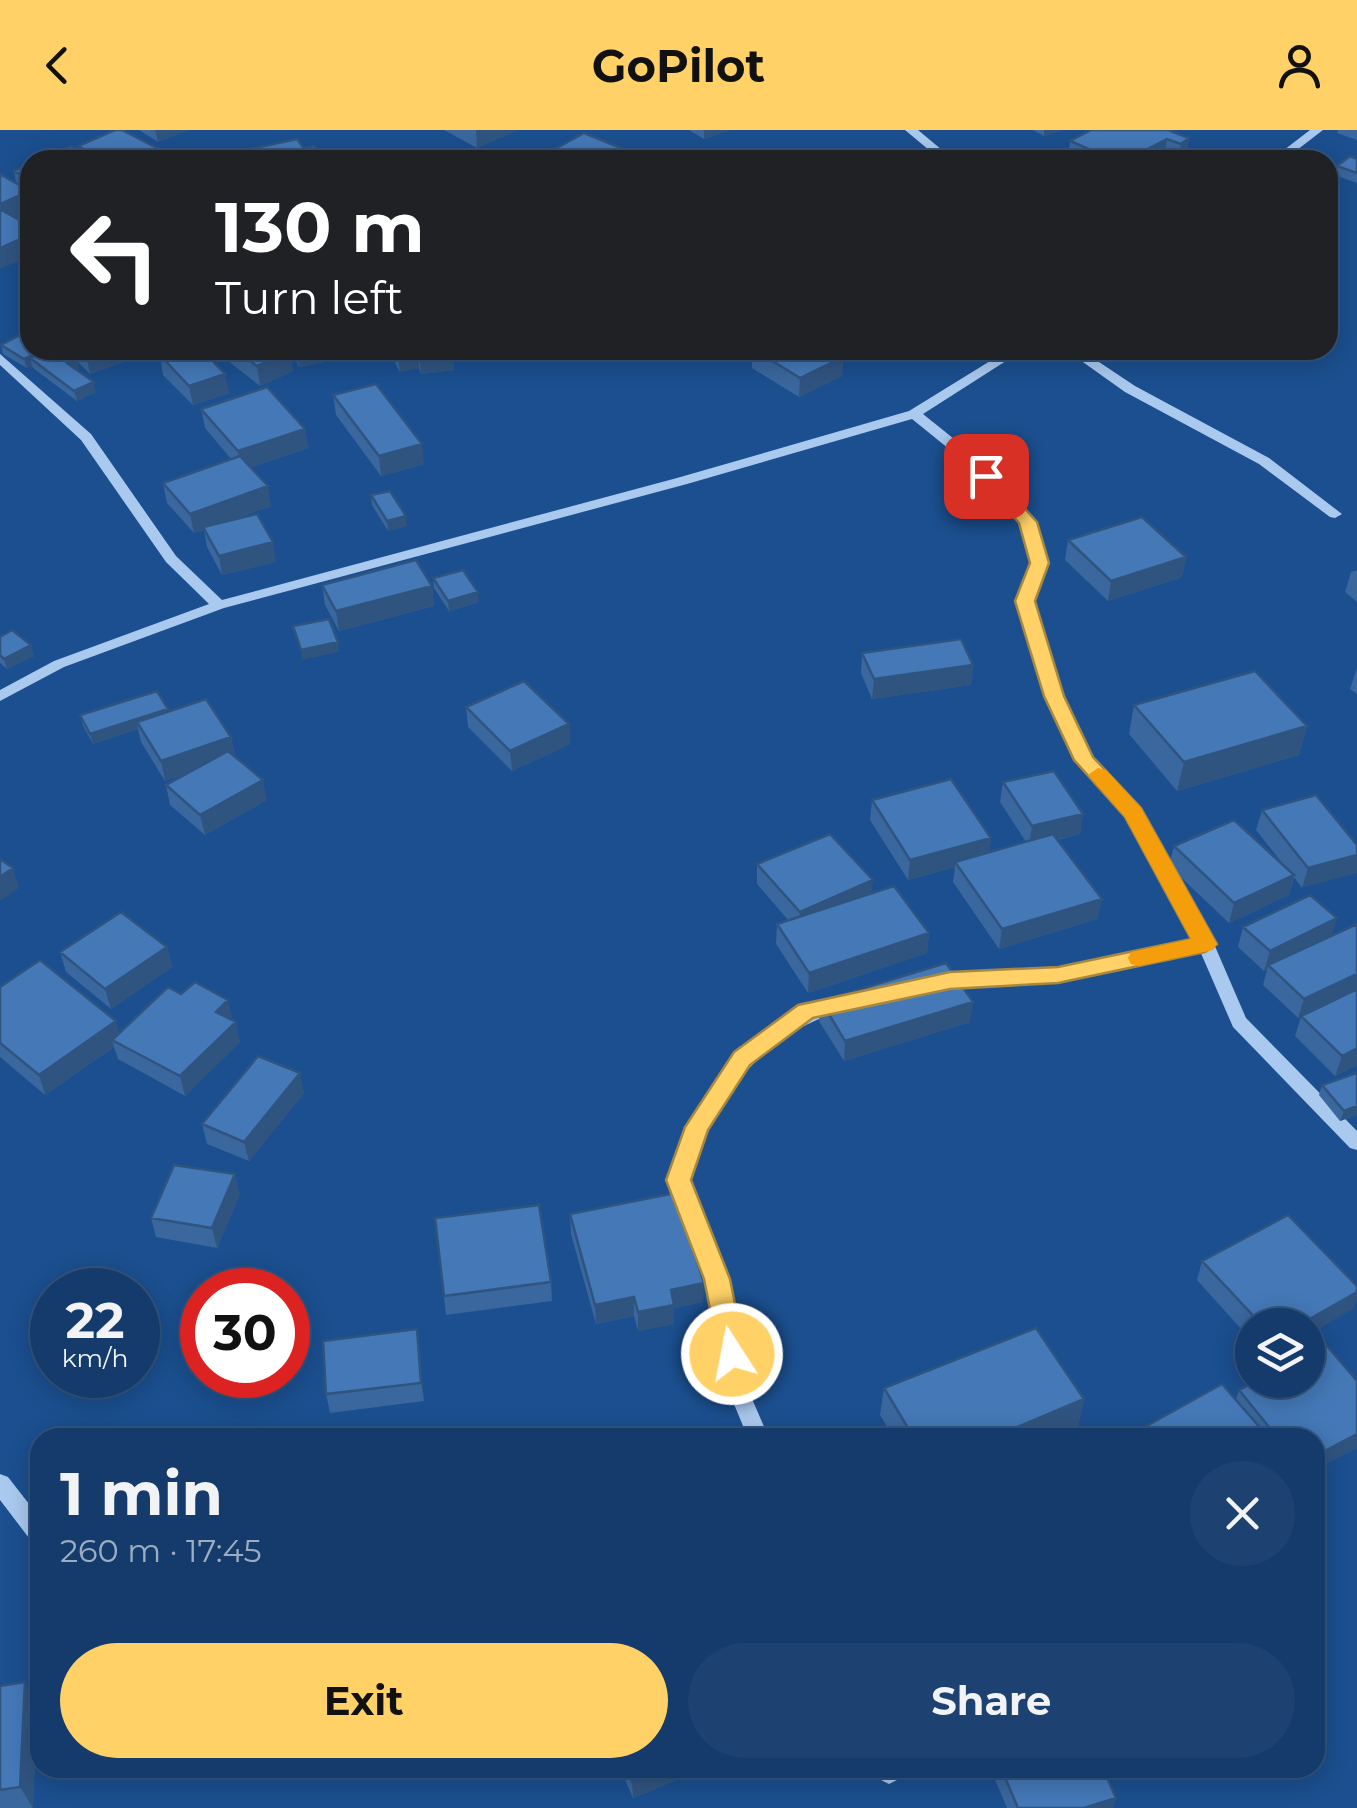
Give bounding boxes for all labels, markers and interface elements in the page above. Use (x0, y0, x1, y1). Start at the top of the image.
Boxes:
icon: back (30, 38, 85, 93)
text: GoPilot (592, 38, 765, 93)
icon: person (1272, 38, 1327, 93)
text: 130 m (215, 184, 425, 270)
icon: left (50, 190, 180, 320)
text: Turn left (215, 270, 403, 325)
pin (944, 434, 1029, 519)
icon: arrive (959, 449, 1014, 504)
speed limit sign: 30 (180, 1268, 310, 1398)
text: 22 (66, 1290, 125, 1351)
position arrow (680, 1302, 784, 1406)
map controls (1235, 1308, 1325, 1398)
button: layers (1235, 1308, 1325, 1398)
text: km/h (62, 1343, 128, 1373)
text: 1 min (60, 1457, 223, 1530)
button: close (1190, 1461, 1295, 1566)
text: 260 m · 17:45 (60, 1531, 262, 1570)
button: Exit (60, 1643, 668, 1758)
button: Share (688, 1643, 1295, 1758)

